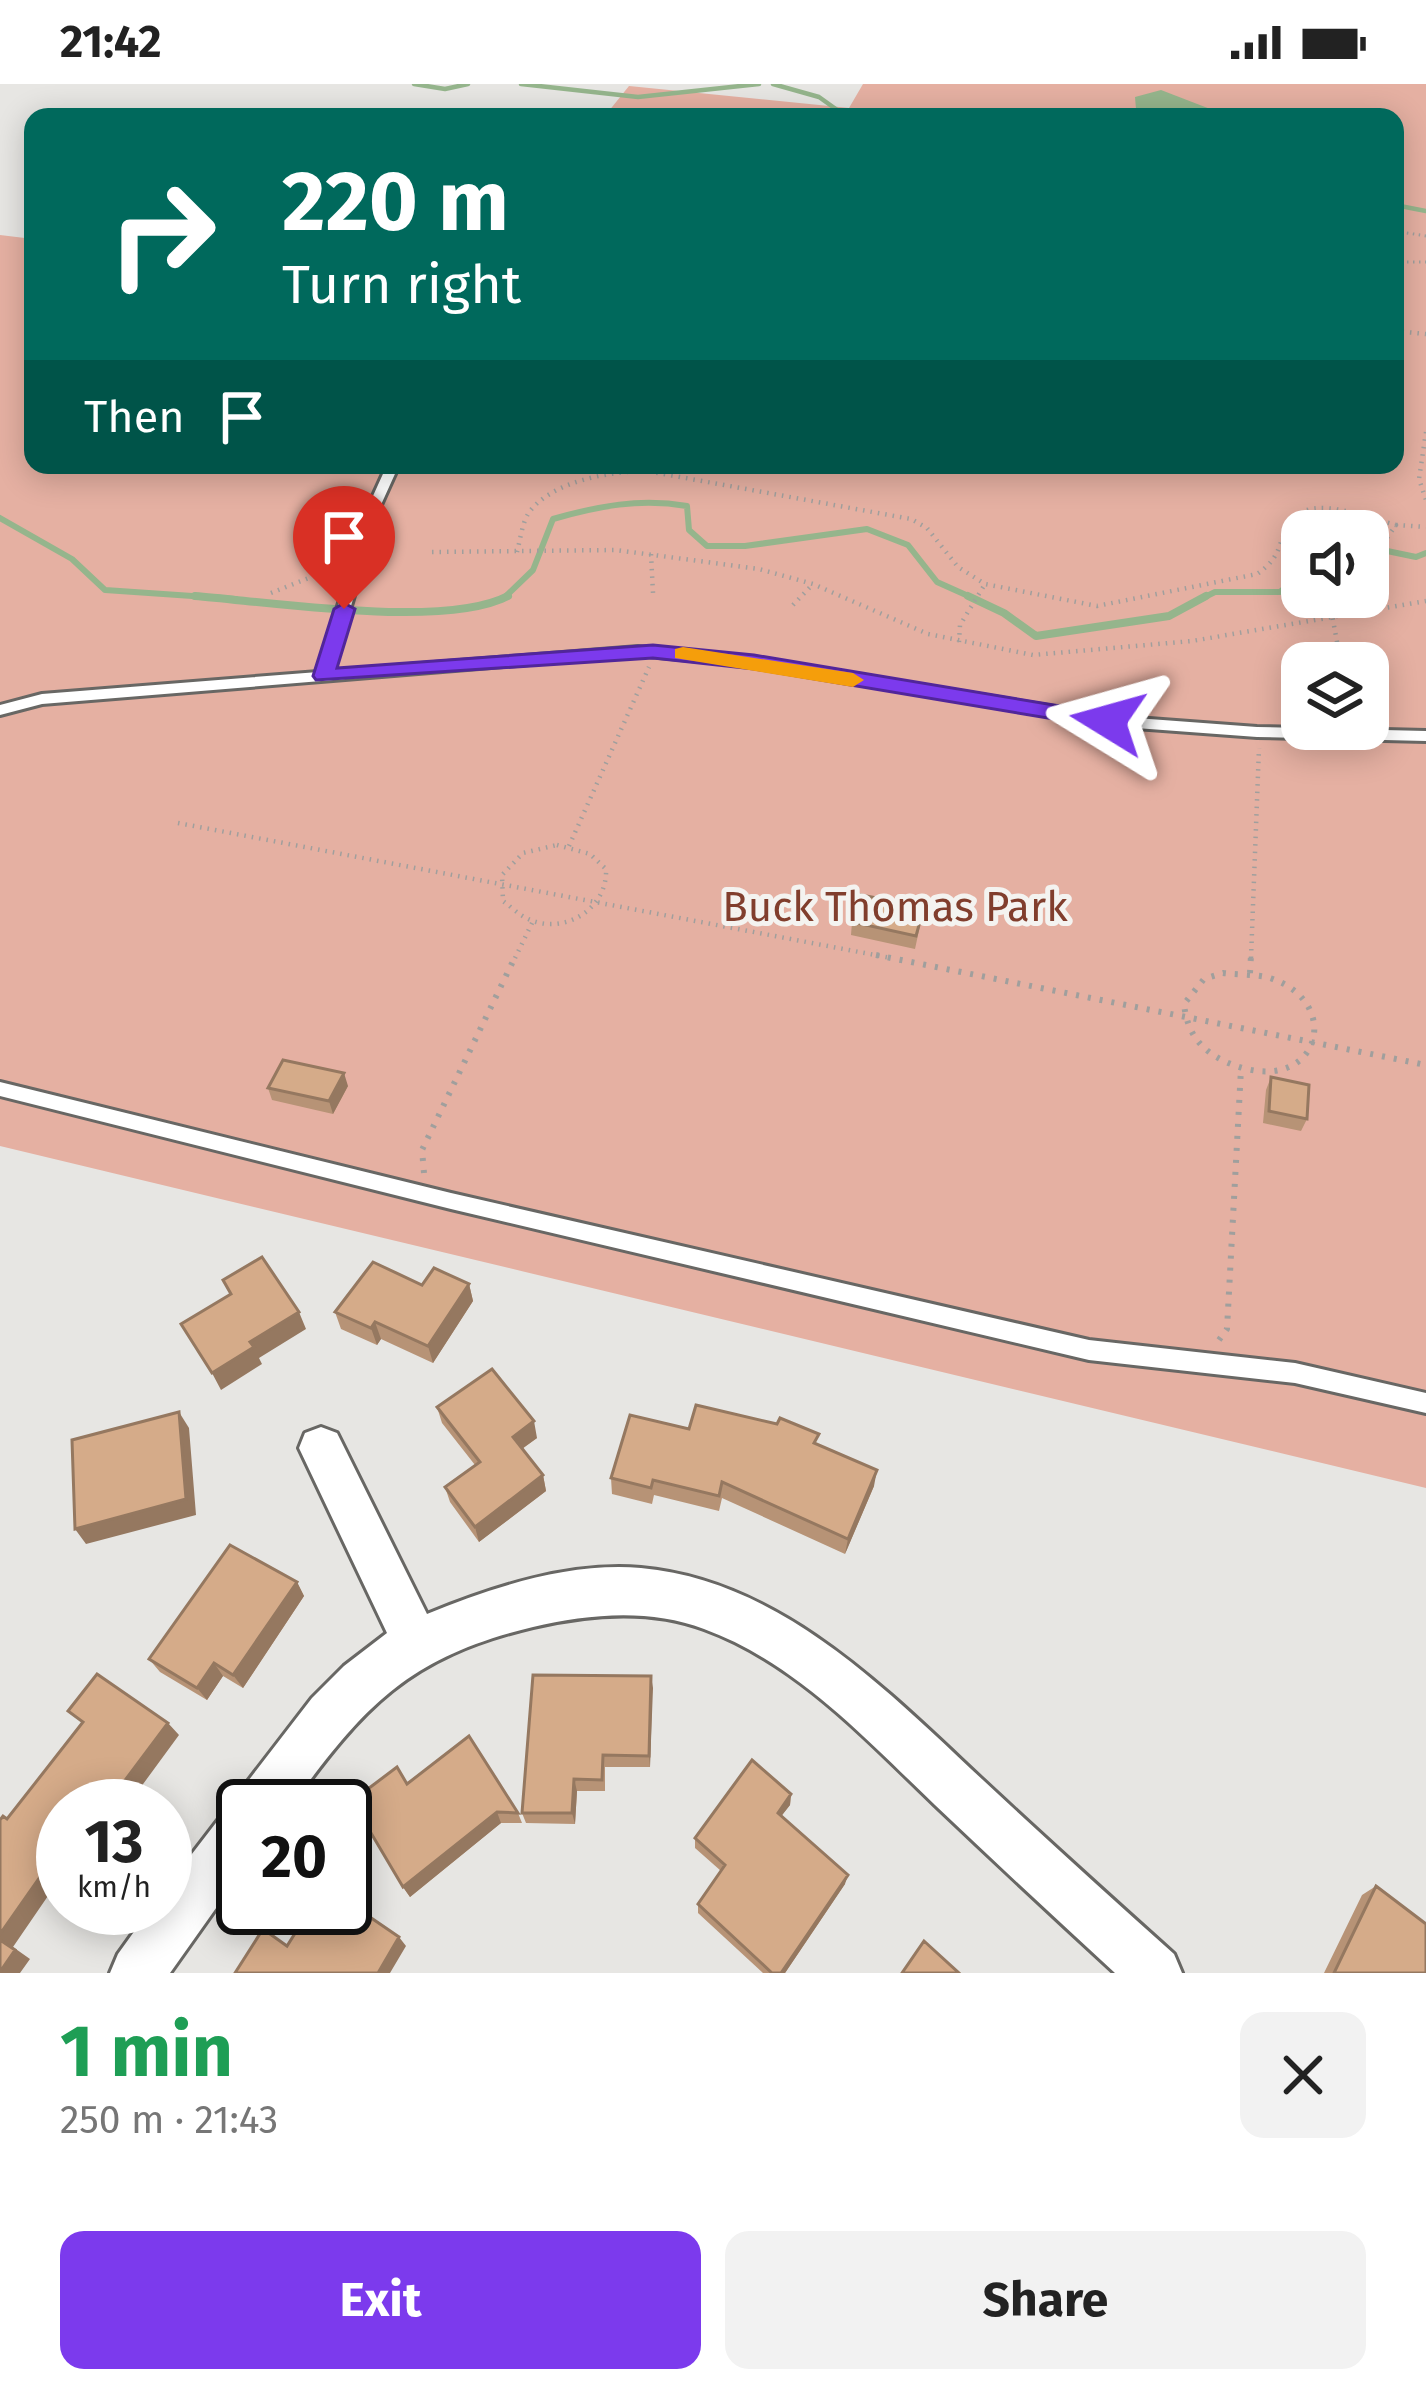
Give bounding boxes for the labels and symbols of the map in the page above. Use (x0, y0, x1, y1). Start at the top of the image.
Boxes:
pin (293, 486, 395, 609)
position arrow (1045, 658, 1171, 784)
park label: Buck Thomas Park (722, 882, 1068, 932)
speed limit sign: 20 (216, 1779, 372, 1935)

